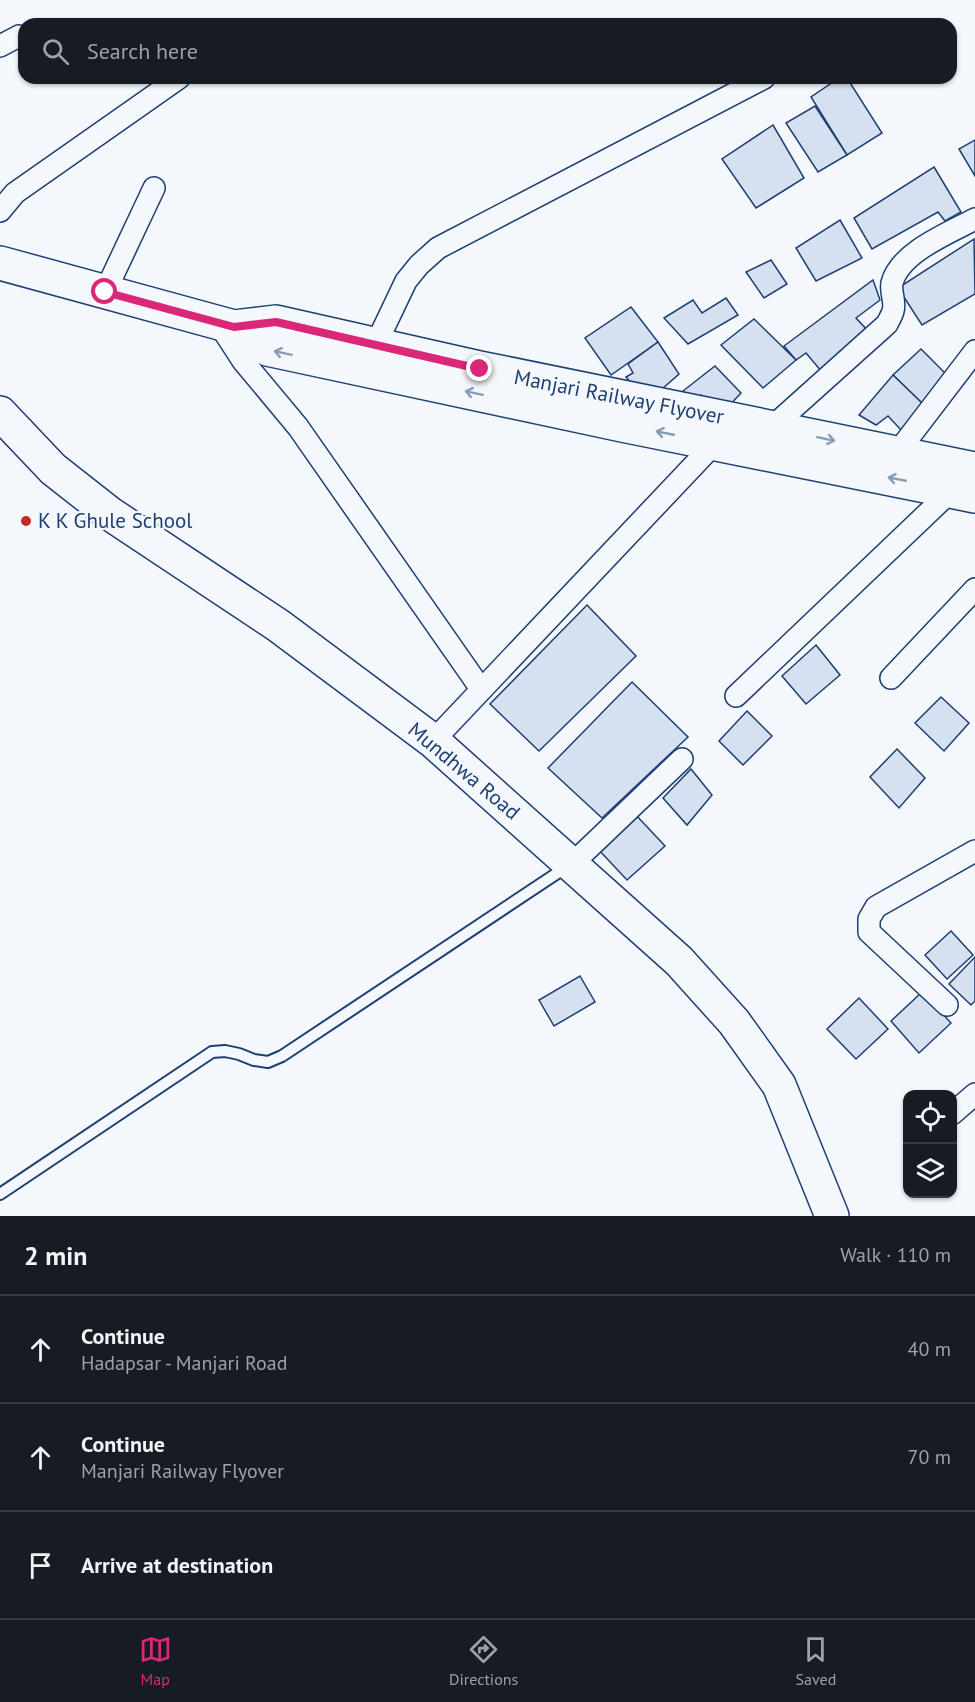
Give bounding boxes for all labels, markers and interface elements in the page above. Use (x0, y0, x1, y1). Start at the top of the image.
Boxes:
search box (18, 18, 957, 84)
icon: search (39, 35, 72, 68)
text: Search here (87, 37, 198, 65)
route start (91, 278, 117, 304)
one-way arrow (274, 346, 293, 358)
route end (466, 355, 492, 381)
street label: Manjari Railway Flyover (512, 363, 726, 430)
one-way arrow (465, 387, 484, 398)
one-way arrow (656, 427, 675, 438)
one-way arrow (816, 434, 835, 445)
one-way arrow (888, 473, 908, 484)
place label: K K Ghule School (38, 507, 192, 534)
marker: K K Ghule School (19, 514, 33, 528)
street label: Mundhwa Road (403, 716, 526, 825)
map controls (903, 1090, 957, 1198)
button: locate (903, 1090, 957, 1144)
button: layers (903, 1144, 957, 1198)
text: 2 min (24, 1239, 87, 1272)
text: Walk · 110 m (840, 1242, 951, 1268)
text: Continue (81, 1322, 165, 1350)
icon: ahead (24, 1333, 57, 1366)
text: 40 m (908, 1336, 951, 1362)
text: Hadapsar - Manjari Road (81, 1350, 287, 1376)
text: Continue (81, 1430, 165, 1458)
icon: ahead (24, 1441, 57, 1474)
text: 70 m (908, 1444, 951, 1470)
text: Manjari Railway Flyover (81, 1458, 284, 1484)
icon: arrive (24, 1549, 57, 1582)
text: Arrive at destination (81, 1551, 273, 1579)
tab: Map (139, 1633, 172, 1689)
tab: Directions (449, 1633, 518, 1689)
tab: Saved (796, 1633, 836, 1689)

